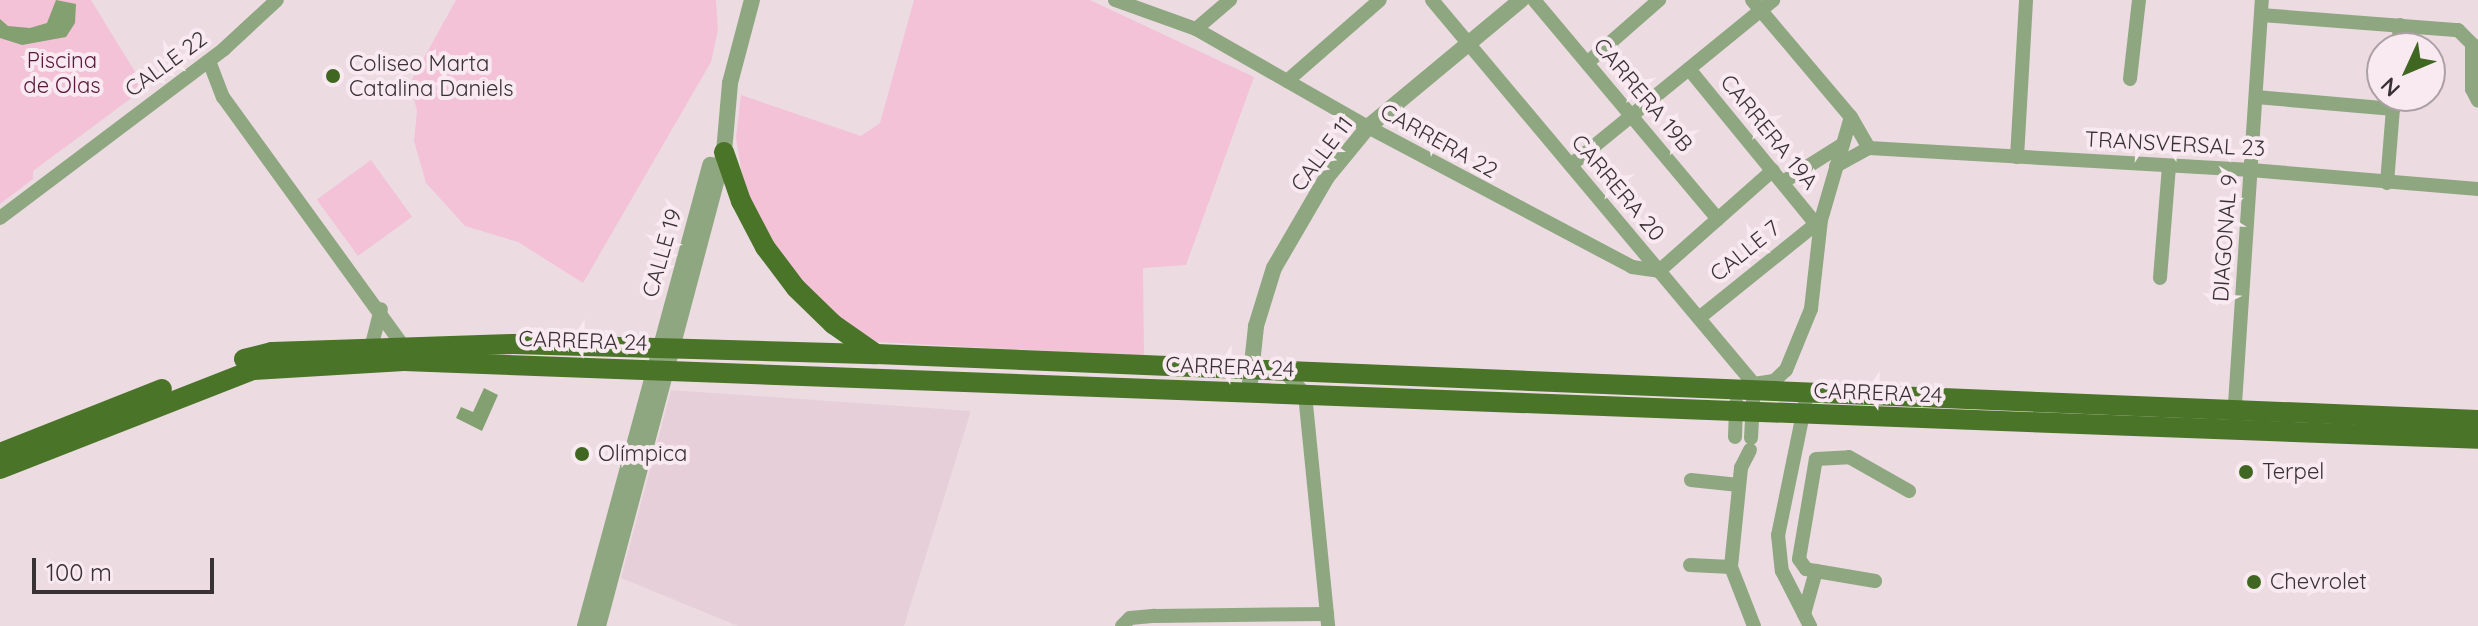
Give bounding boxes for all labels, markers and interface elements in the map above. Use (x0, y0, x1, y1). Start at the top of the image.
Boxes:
street label: CALLE 22 (120, 25, 212, 103)
north arrow (2366, 32, 2446, 112)
street label: CARRERA 19B (1588, 33, 1698, 157)
park label: Piscina de Olas (23, 47, 101, 98)
place label: Coliseo Marta Catalina Daniels (349, 50, 514, 102)
marker: Coliseo Marta Catalina Daniels (324, 67, 342, 85)
street label: CARRERA 19A (1715, 69, 1823, 195)
text: N (2374, 72, 2406, 103)
street label: CARRERA 22 (1376, 98, 1502, 184)
street label: CALLE 11 (1285, 111, 1359, 197)
street label: TRANSVERSAL 23 (2084, 126, 2266, 162)
street label: CARRERA 20 (1566, 129, 1670, 247)
street label: DIAGONAL 9 (2207, 173, 2243, 303)
street label: CALLE 19 (637, 206, 687, 300)
street label: CALLE 7 (1705, 215, 1785, 287)
street label: CARRERA 24 (518, 326, 648, 356)
street label: CARRERA 24 (1165, 352, 1295, 382)
street label: CARRERA 24 (1813, 378, 1943, 408)
place label: Olímpica (598, 441, 687, 467)
marker: Olímpica (573, 445, 591, 463)
place label: Terpel (2262, 459, 2324, 485)
marker: Terpel (2237, 463, 2255, 481)
scale bar (36, 542, 218, 592)
text: 100 m (46, 557, 112, 587)
place label: Chevrolet (2270, 569, 2367, 595)
marker: Chevrolet (2245, 573, 2263, 591)

